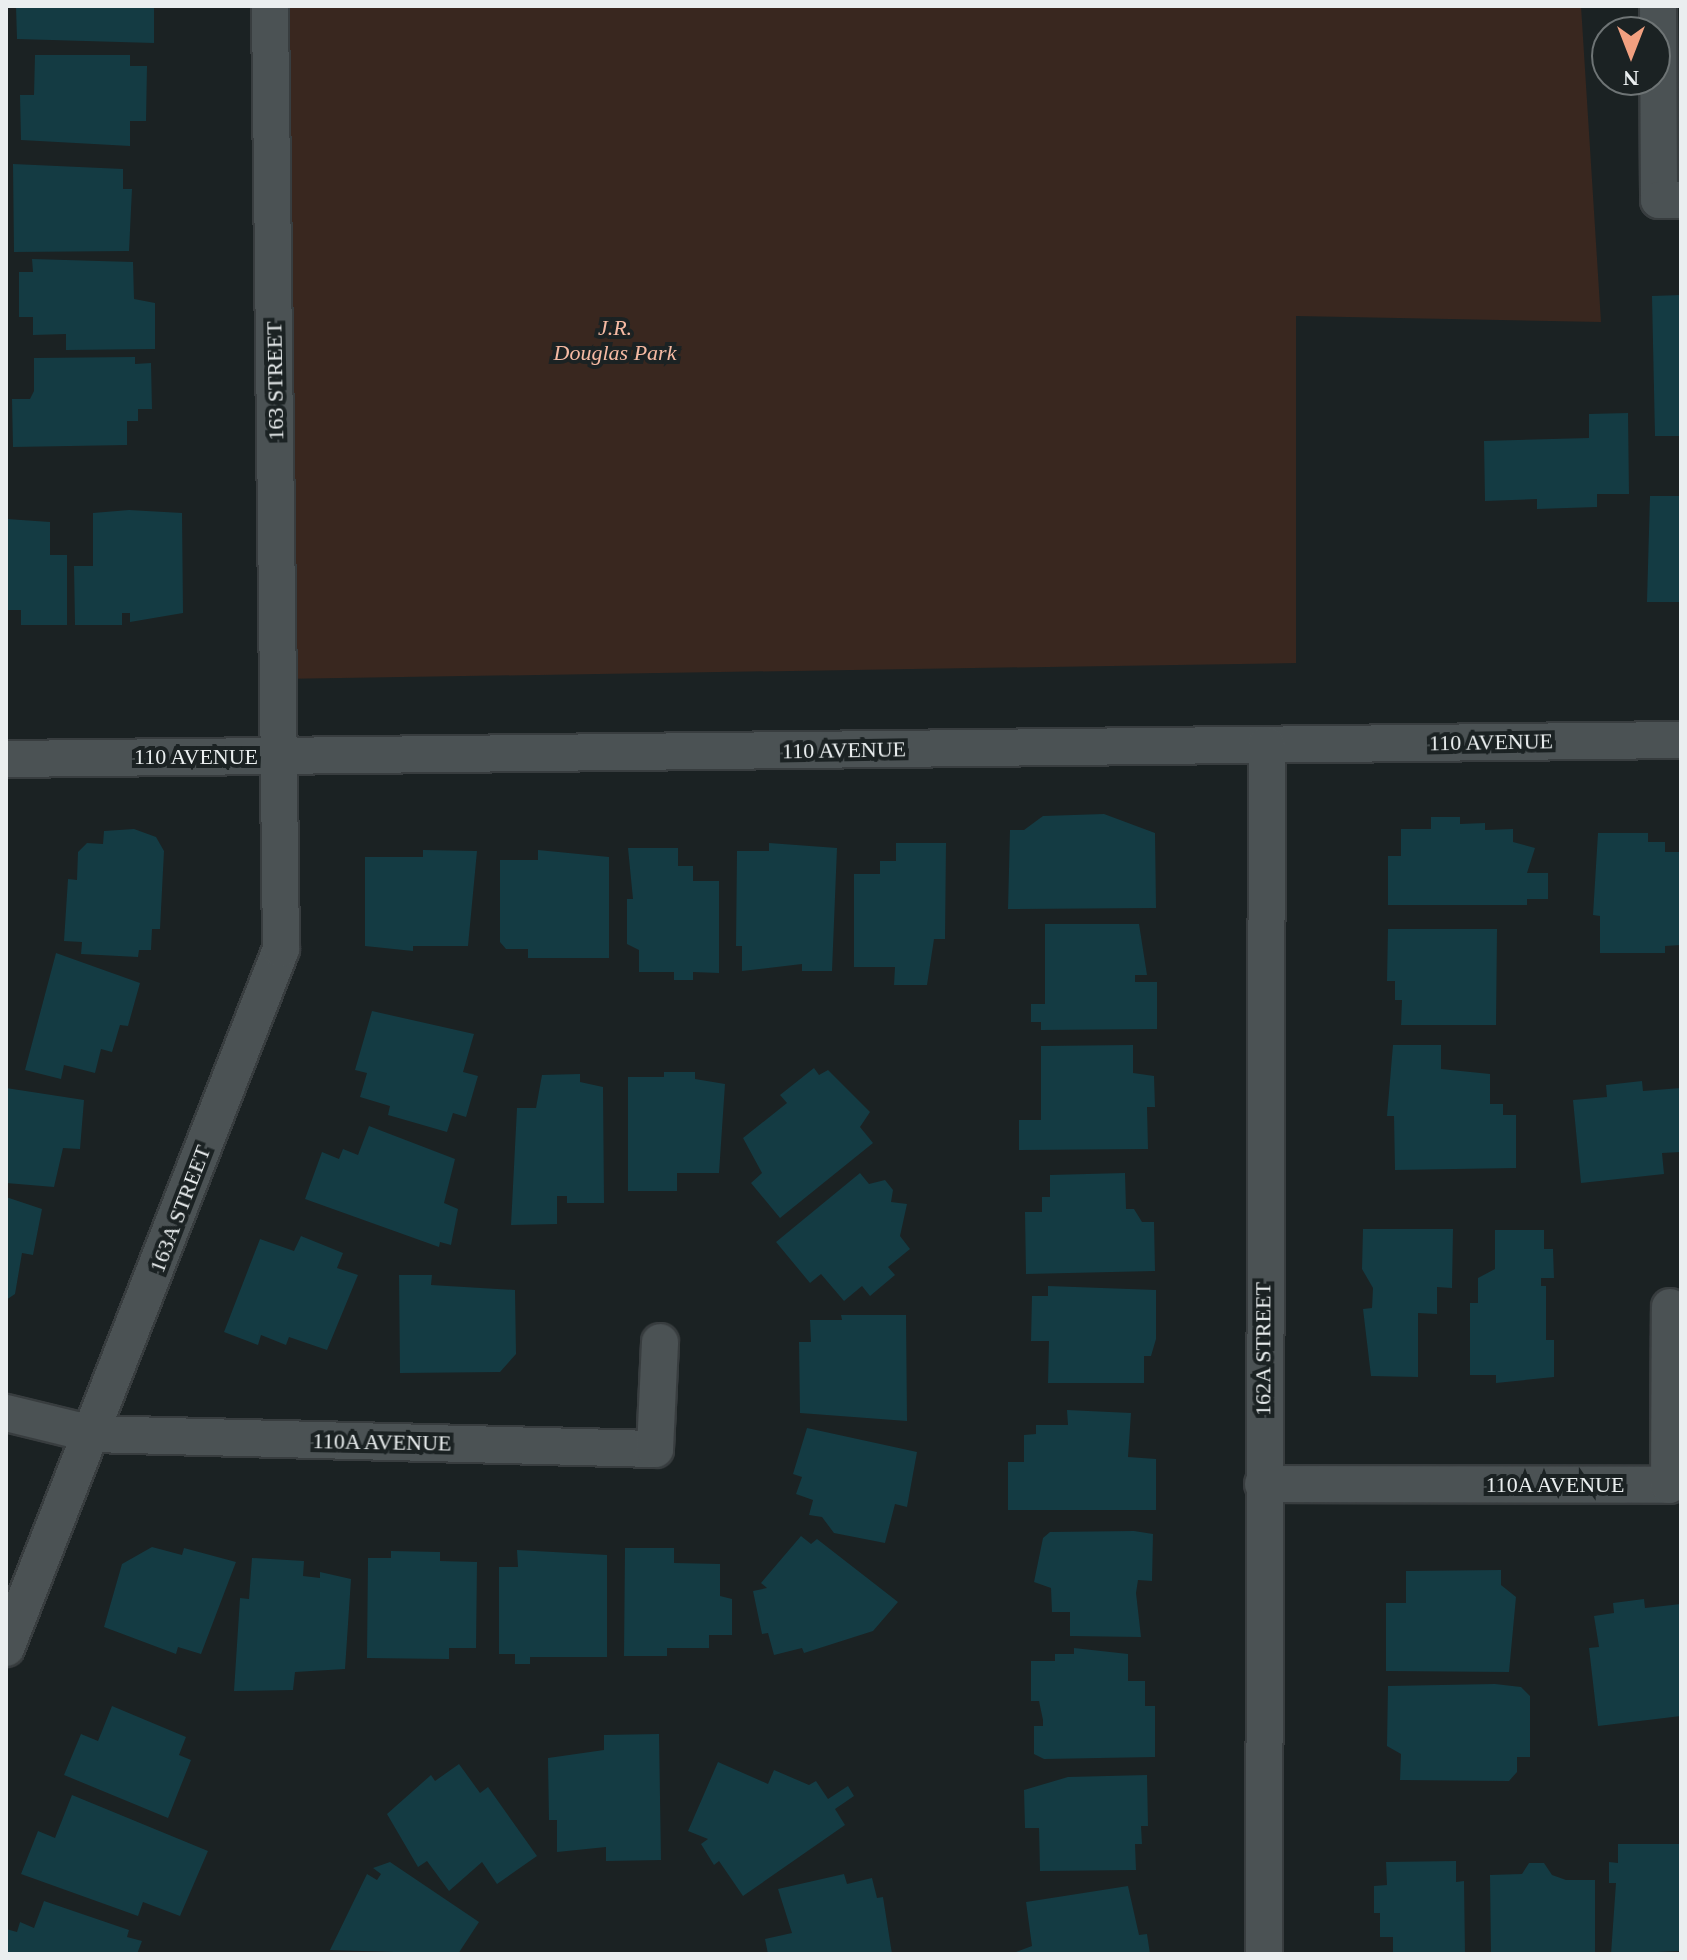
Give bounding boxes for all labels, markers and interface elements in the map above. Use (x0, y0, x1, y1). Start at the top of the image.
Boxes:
north arrow (1591, 16, 1671, 96)
text: N (1623, 66, 1639, 91)
park label: J.R. Douglas Park (554, 314, 676, 366)
street label: 163 STREET (261, 321, 289, 441)
street label: 110 AVENUE (1428, 728, 1554, 756)
street label: 110 AVENUE (781, 736, 907, 764)
street label: 110 AVENUE (133, 744, 259, 770)
street label: 163A STREET (143, 1141, 217, 1277)
street label: 162A STREET (1250, 1281, 1276, 1417)
street label: 110A AVENUE (311, 1428, 453, 1456)
street label: 110A AVENUE (1484, 1472, 1626, 1498)

